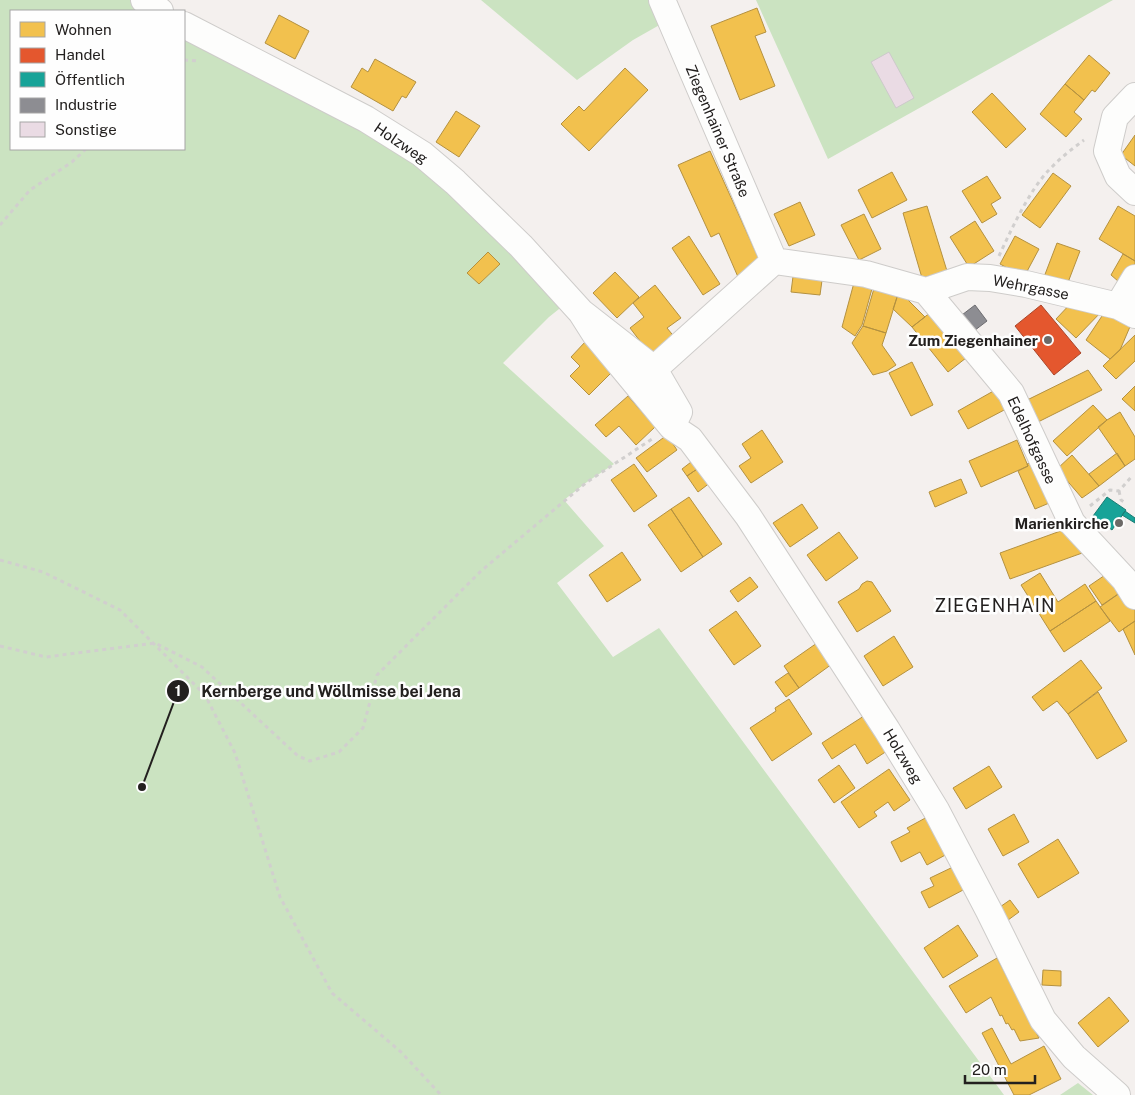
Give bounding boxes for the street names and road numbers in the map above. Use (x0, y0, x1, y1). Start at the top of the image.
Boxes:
street label: Ziegenhainer Straße (682, 62, 754, 200)
street label: Holzweg (371, 119, 431, 167)
street label: Wehrgasse (991, 271, 1071, 303)
street label: Edelhofgasse (1004, 394, 1060, 486)
street label: Holzweg (880, 726, 926, 786)

